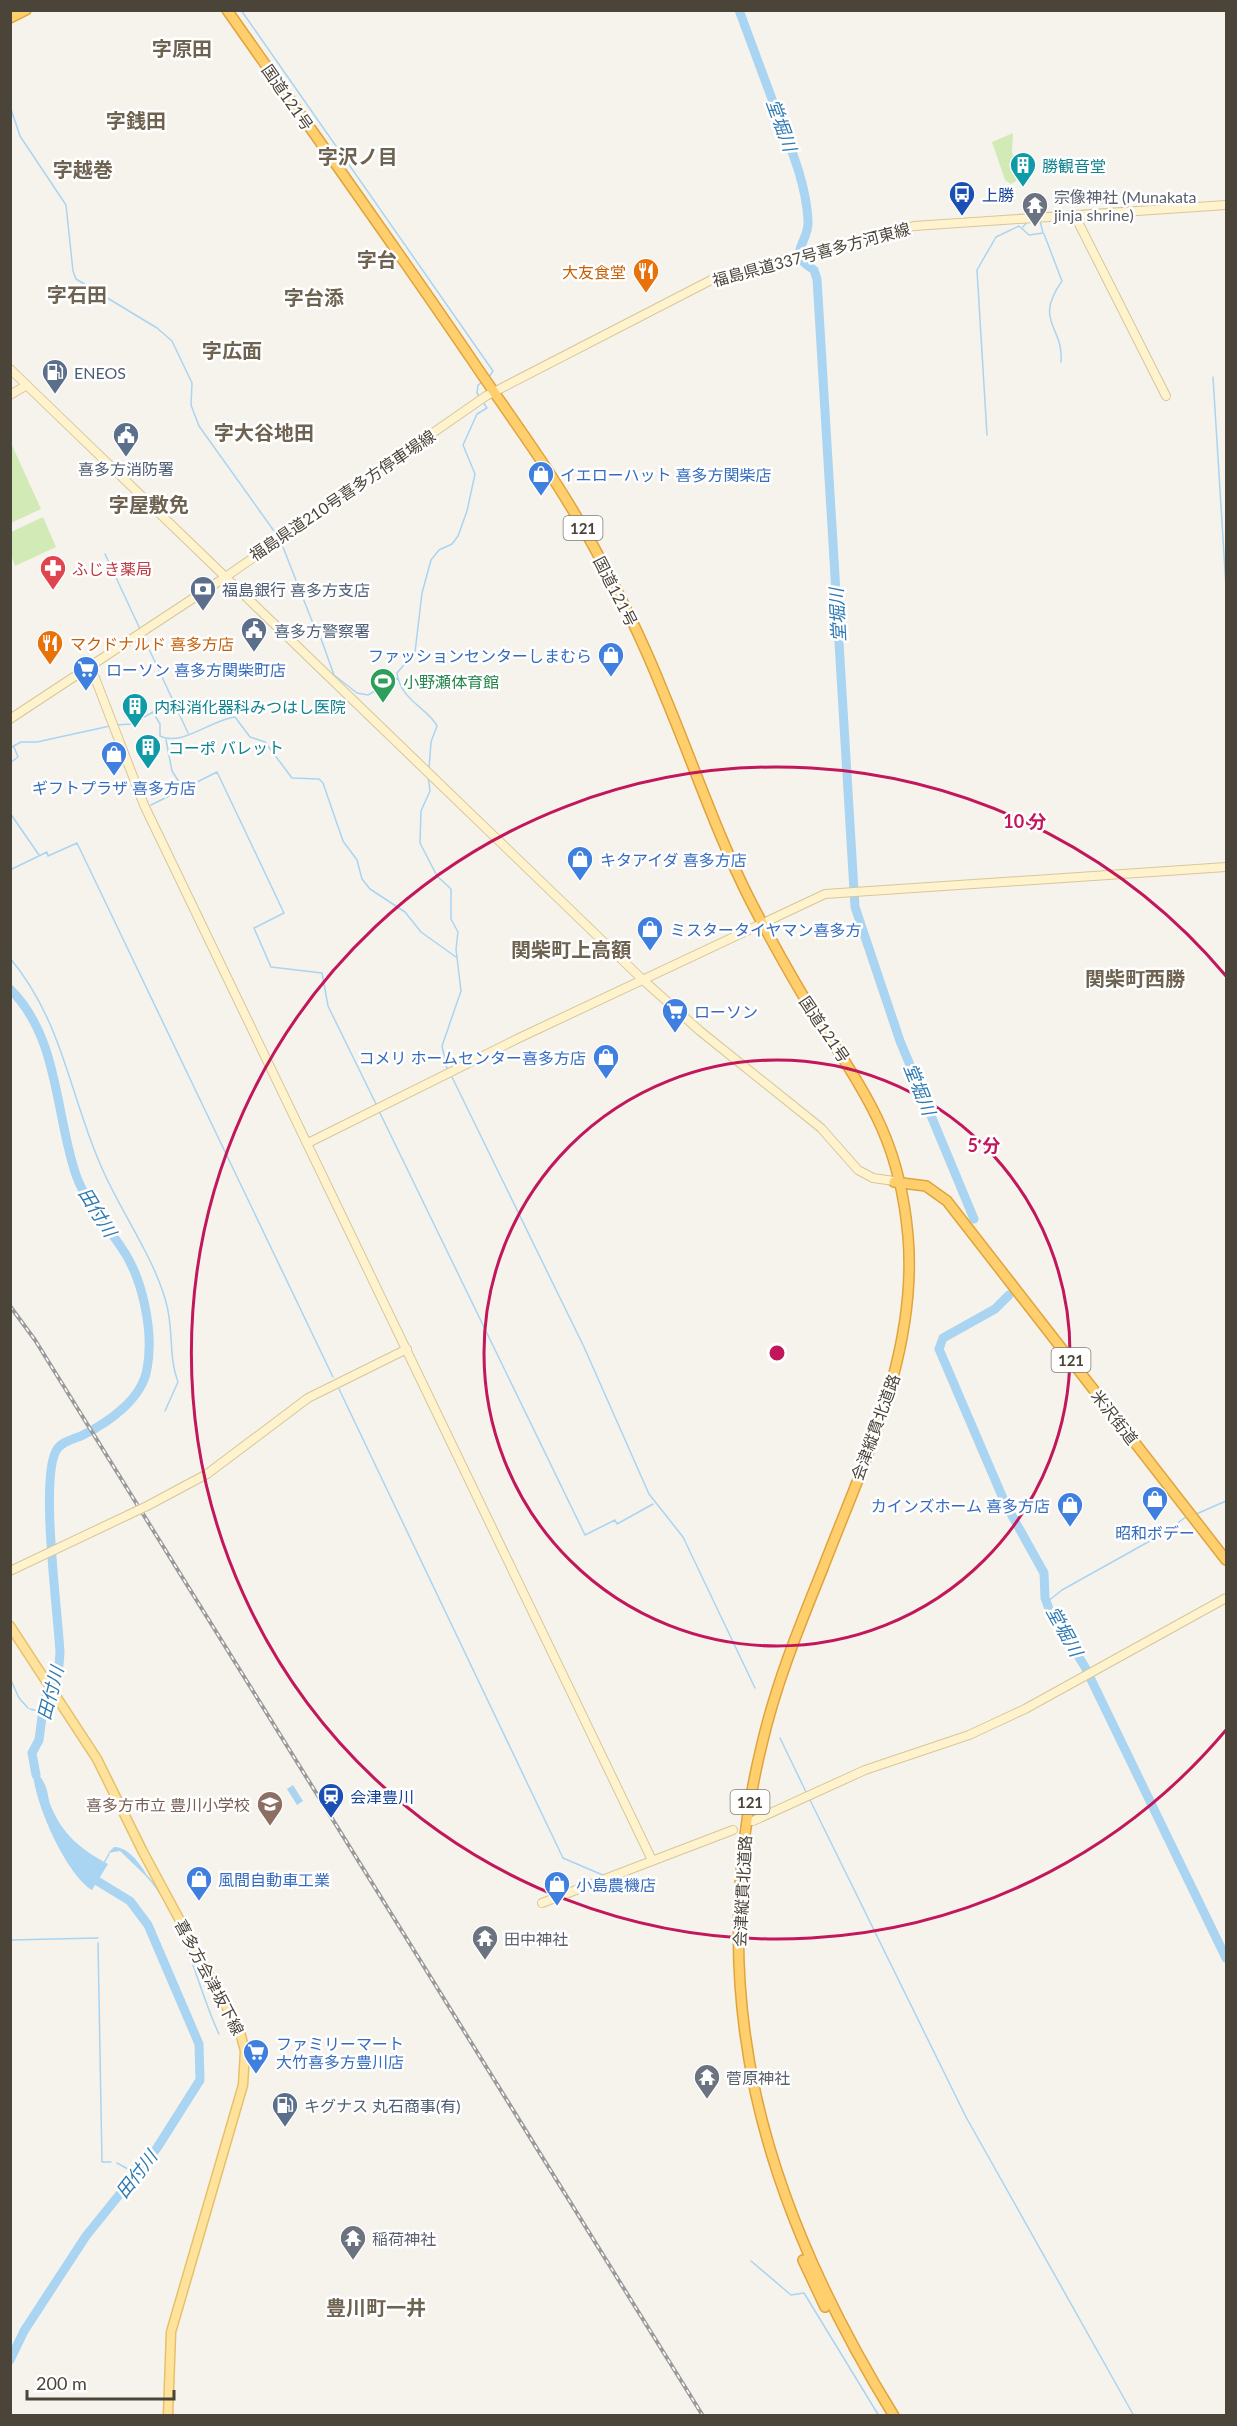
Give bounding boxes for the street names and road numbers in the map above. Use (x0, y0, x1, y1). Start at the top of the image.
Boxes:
street label: 国道121号 (258, 60, 318, 134)
street label: 福島県道337号喜多方河東線 (710, 218, 912, 290)
street label: 福島県道210号喜多方停車場線 (246, 426, 438, 564)
road number: 121 (564, 516, 602, 540)
street label: 国道121号 (590, 553, 642, 629)
street label: 国道121号 (796, 992, 854, 1066)
road number: 121 (1052, 1348, 1090, 1372)
street label: 会津縦貫北道路 (847, 1371, 903, 1483)
street label: 米沢街道 (1088, 1386, 1142, 1448)
road number: 121 (730, 1790, 770, 1814)
street label: 会津縦貫北道路 (730, 1835, 754, 1947)
street label: 喜多方会津坂下線 (172, 1916, 248, 2038)

